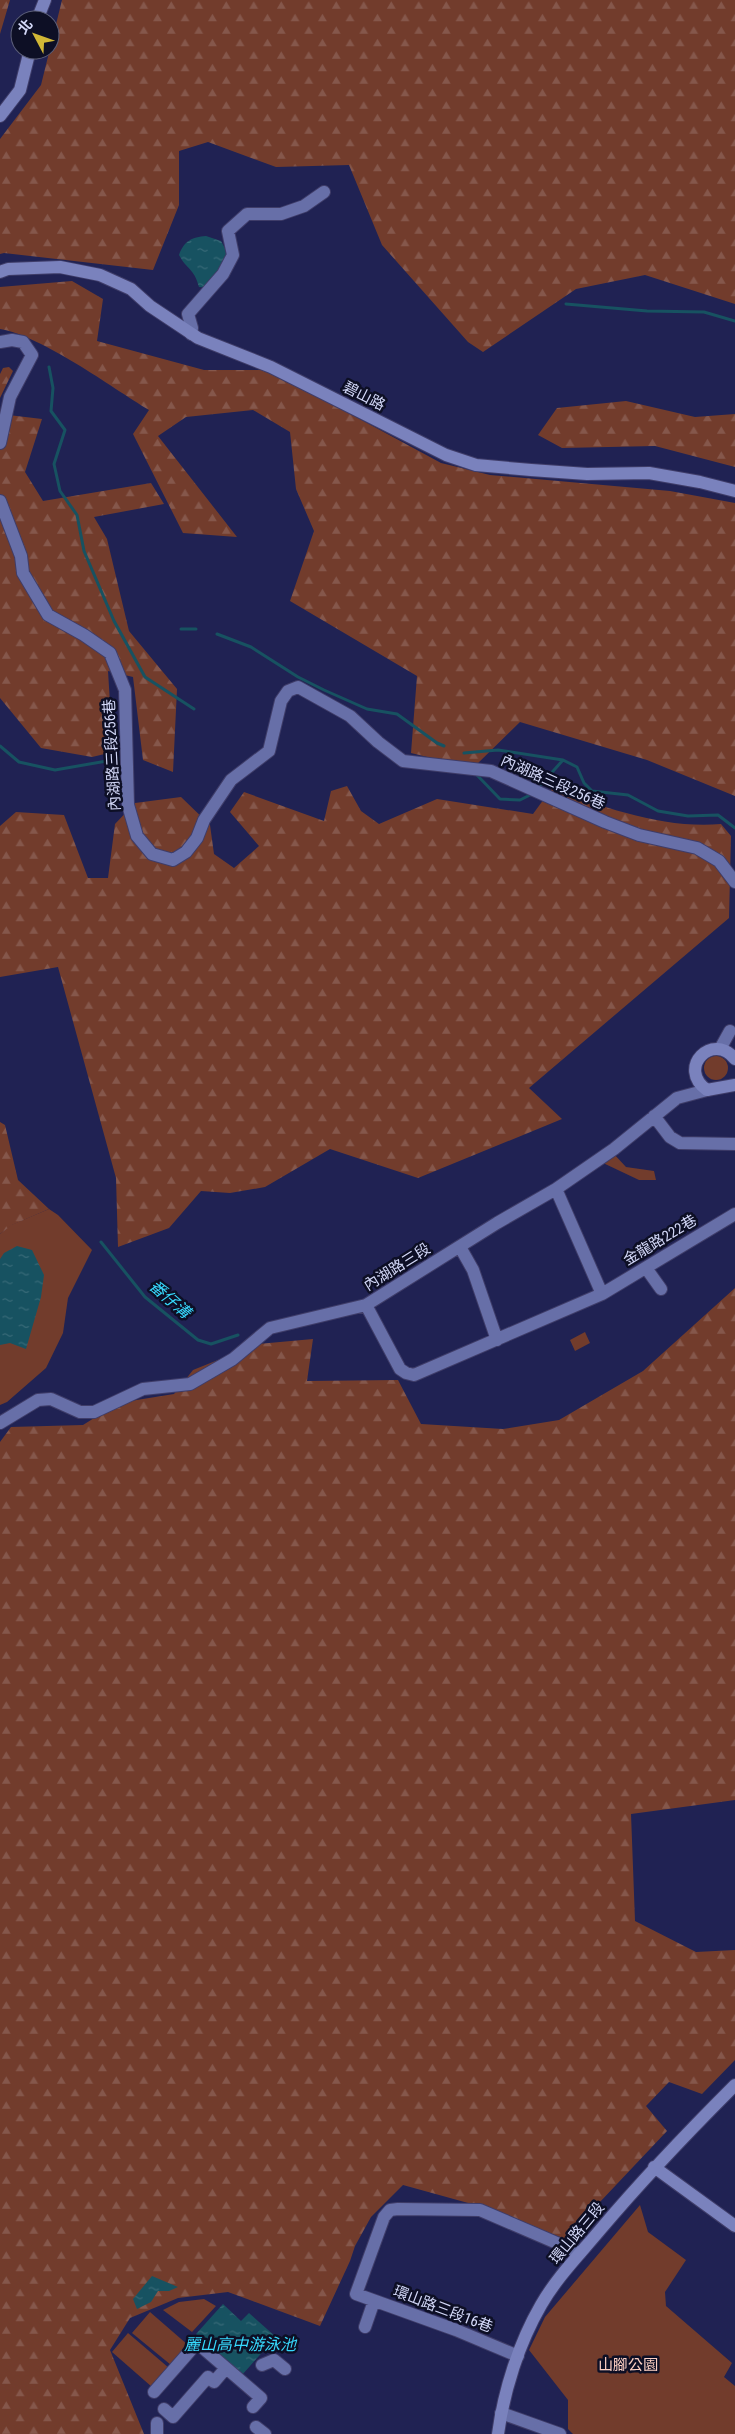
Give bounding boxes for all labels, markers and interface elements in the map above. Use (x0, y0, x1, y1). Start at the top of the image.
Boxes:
north arrow (10, 10, 60, 60)
text: 北 (15, 16, 36, 37)
street label: 碧山路 (340, 378, 388, 414)
street label: 內湖路三段256巷 (100, 698, 124, 812)
street label: 內湖路三段256巷 (498, 751, 608, 813)
street label: 金龍路222巷 (620, 1211, 700, 1269)
street label: 內湖路三段 (360, 1239, 434, 1295)
water label: 番仔溝 (146, 1276, 196, 1323)
street label: 環山路三段 (546, 2198, 608, 2268)
street label: 環山路三段16巷 (391, 2282, 495, 2336)
water label: 麗山高中游泳池 (184, 2335, 298, 2354)
park label: 山腳公園 (598, 2356, 658, 2374)

